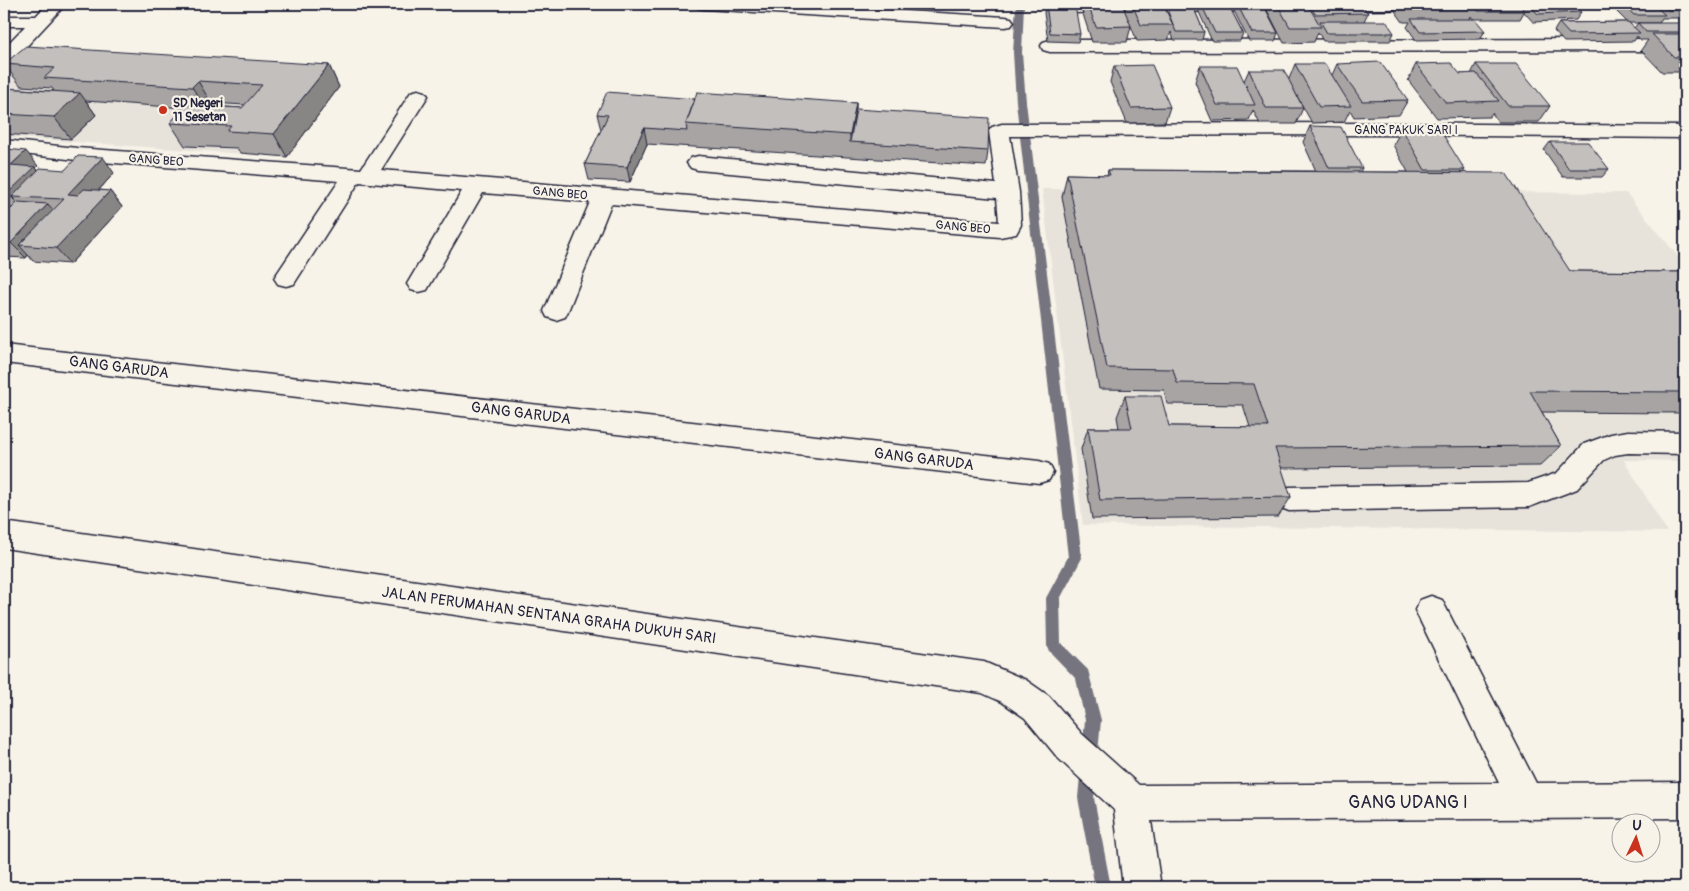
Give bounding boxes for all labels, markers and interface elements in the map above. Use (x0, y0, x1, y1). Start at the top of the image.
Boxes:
place label: SD Negeri 11 Sesetan (173, 96, 226, 125)
marker: SD Negeri 11 Sesetan (157, 104, 169, 116)
street label: GANG PAKUK SARI I (1354, 123, 1458, 138)
street label: GANG BEO (128, 151, 184, 170)
street label: GANG BEO (532, 184, 588, 203)
street label: GANG BEO (935, 218, 991, 237)
street label: GANG GARUDA (68, 352, 170, 383)
street label: GANG GARUDA (470, 398, 572, 429)
street label: GANG GARUDA (873, 444, 975, 475)
street label: JALAN PERUMAHAN SENTANA GRAHA DUKUH SARI (381, 583, 717, 648)
street label: GANG UDANG I (1348, 791, 1468, 814)
north arrow (1612, 814, 1662, 864)
text: U (1632, 817, 1642, 834)

